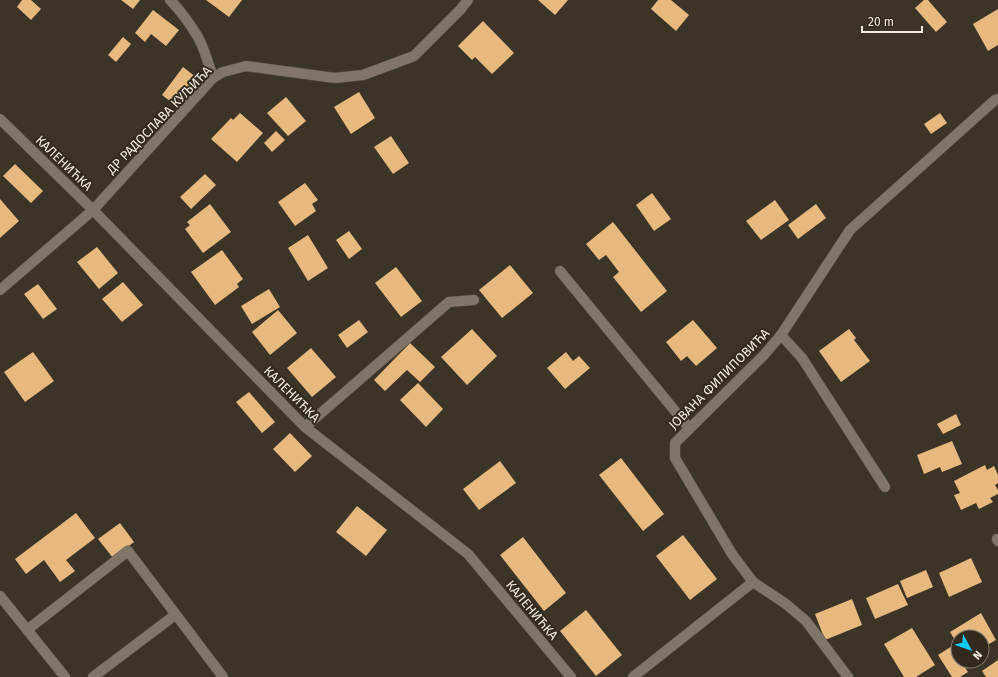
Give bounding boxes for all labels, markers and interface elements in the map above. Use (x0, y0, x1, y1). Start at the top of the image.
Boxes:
scale bar (862, 8, 922, 34)
text: 20 m (868, 15, 894, 29)
street label: ДР РАДОСЛАВА КУЉИЋА (103, 63, 215, 178)
street label: КАЛЕНИЋКА (33, 132, 96, 194)
street label: ЈОВАНА ФИЛИПОВИЋА (666, 325, 773, 432)
street label: КАЛЕНИЋКА (261, 363, 323, 425)
street label: КАЛЕНИЋКА (503, 577, 561, 643)
north arrow (950, 629, 990, 669)
text: N (970, 648, 985, 662)

